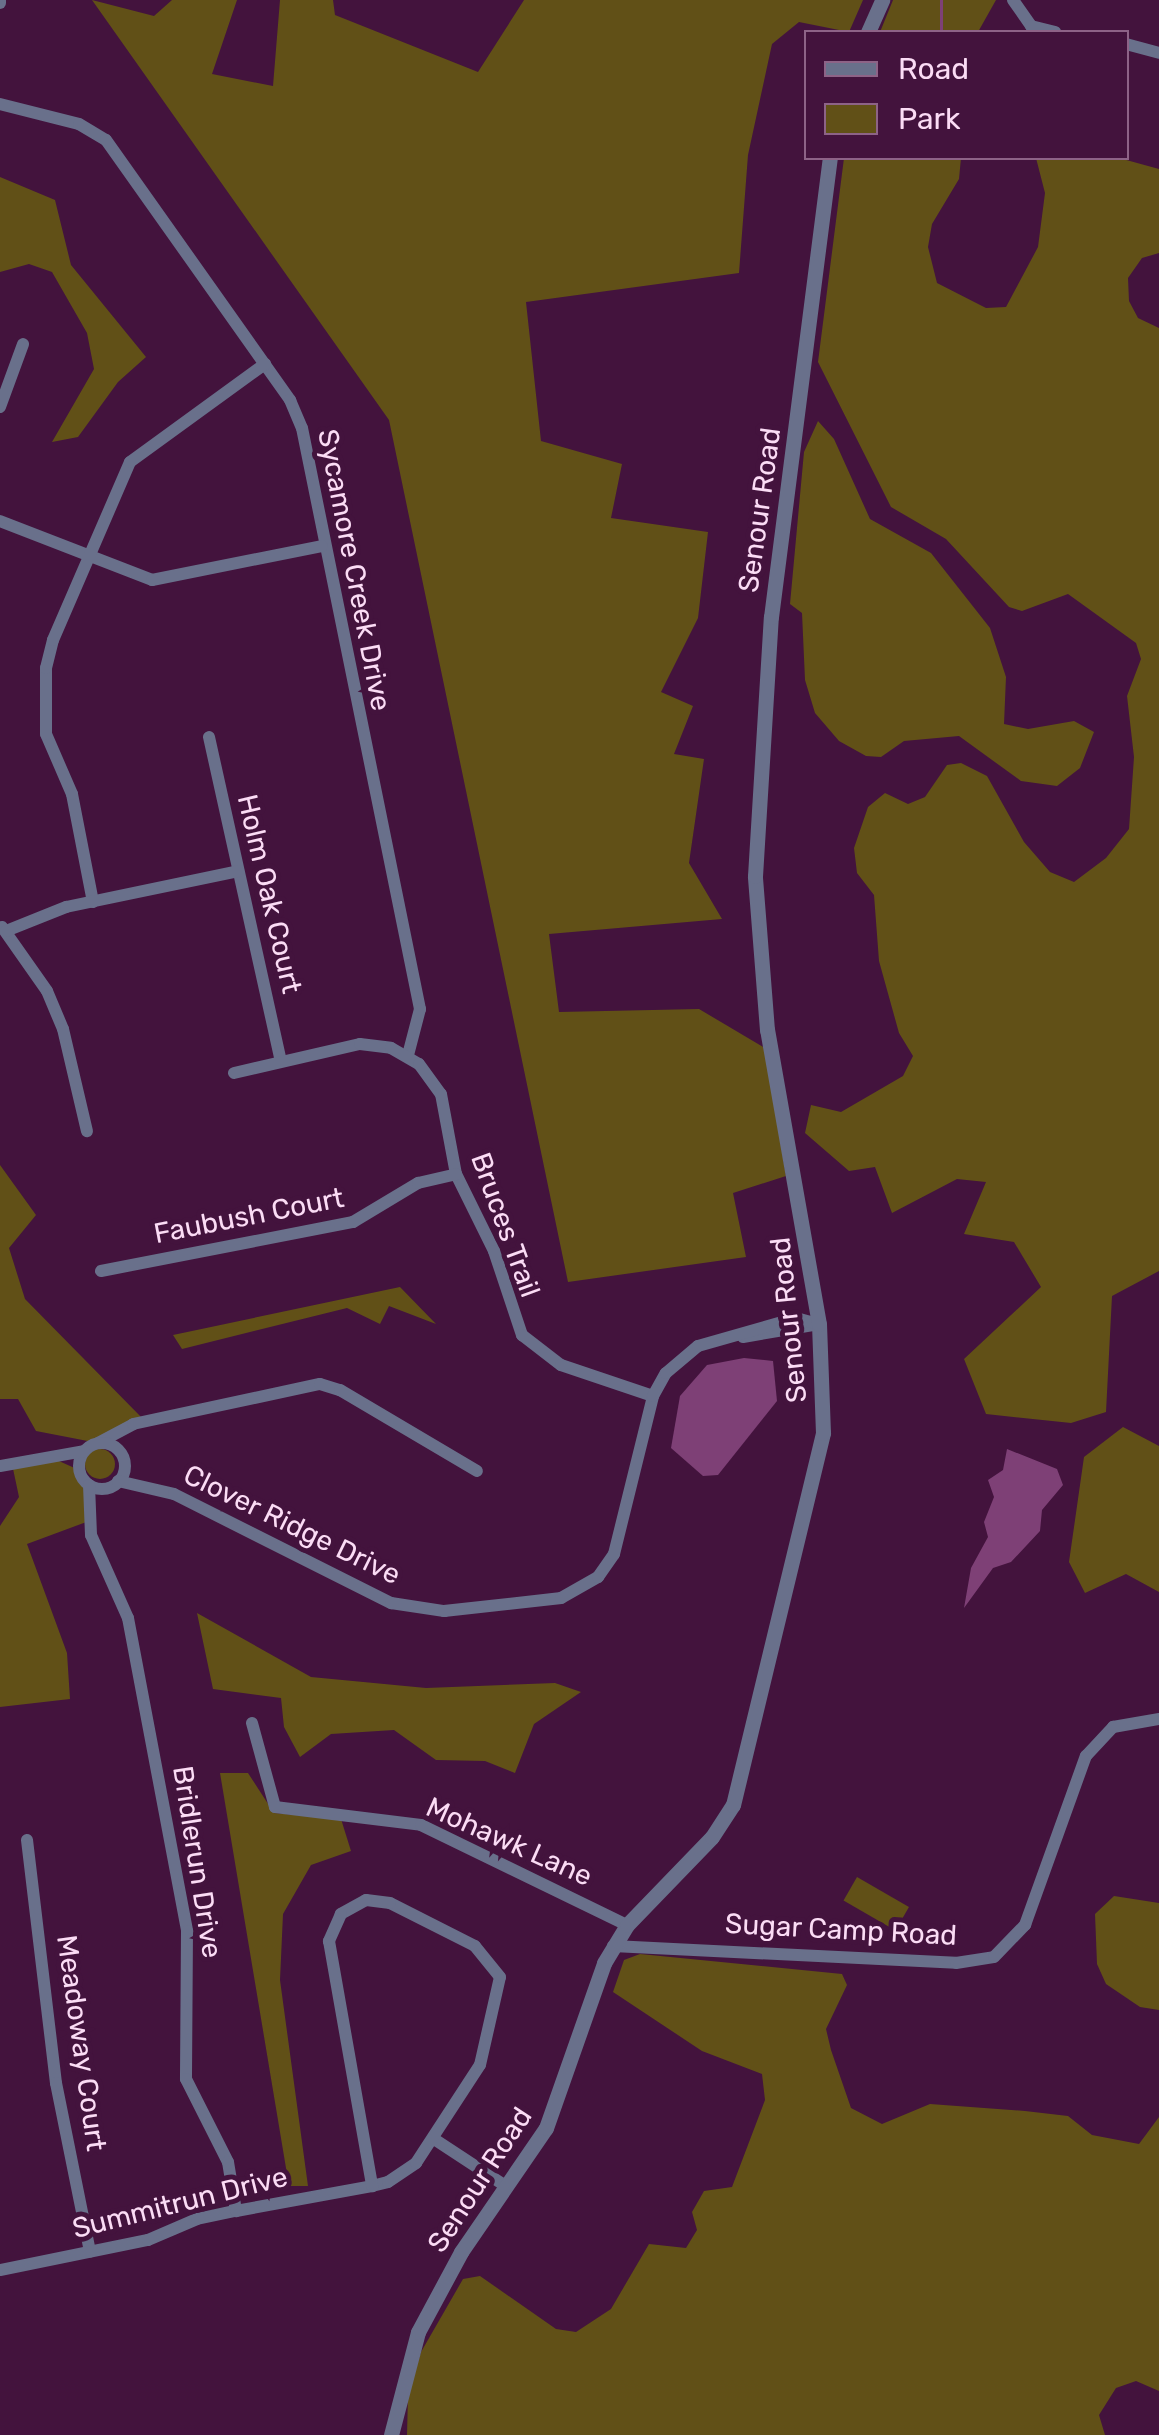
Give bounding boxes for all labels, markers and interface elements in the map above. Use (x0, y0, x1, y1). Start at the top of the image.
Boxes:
legend (804, 30, 1129, 160)
text: Road (898, 51, 969, 87)
text: Park (898, 101, 960, 137)
street label: Senour Road (732, 425, 788, 595)
street label: Sycamore Creek Drive (310, 426, 398, 714)
street label: Holm Oak Court (230, 791, 308, 997)
street label: Bruces Trail (463, 1148, 547, 1302)
street label: Faubush Court (151, 1181, 347, 1251)
street label: Senour Road (764, 1235, 814, 1405)
street label: Clover Ridge Drive (178, 1458, 406, 1592)
street label: Bridlerun Drive (165, 1764, 229, 1960)
street label: Mohawk Lane (421, 1790, 597, 1894)
street label: Sugar Camp Road (724, 1907, 958, 1953)
street label: Meadoway Court (49, 1933, 113, 2153)
street label: Senour Road (420, 2101, 540, 2259)
street label: Summitrun Drive (69, 2160, 291, 2246)

